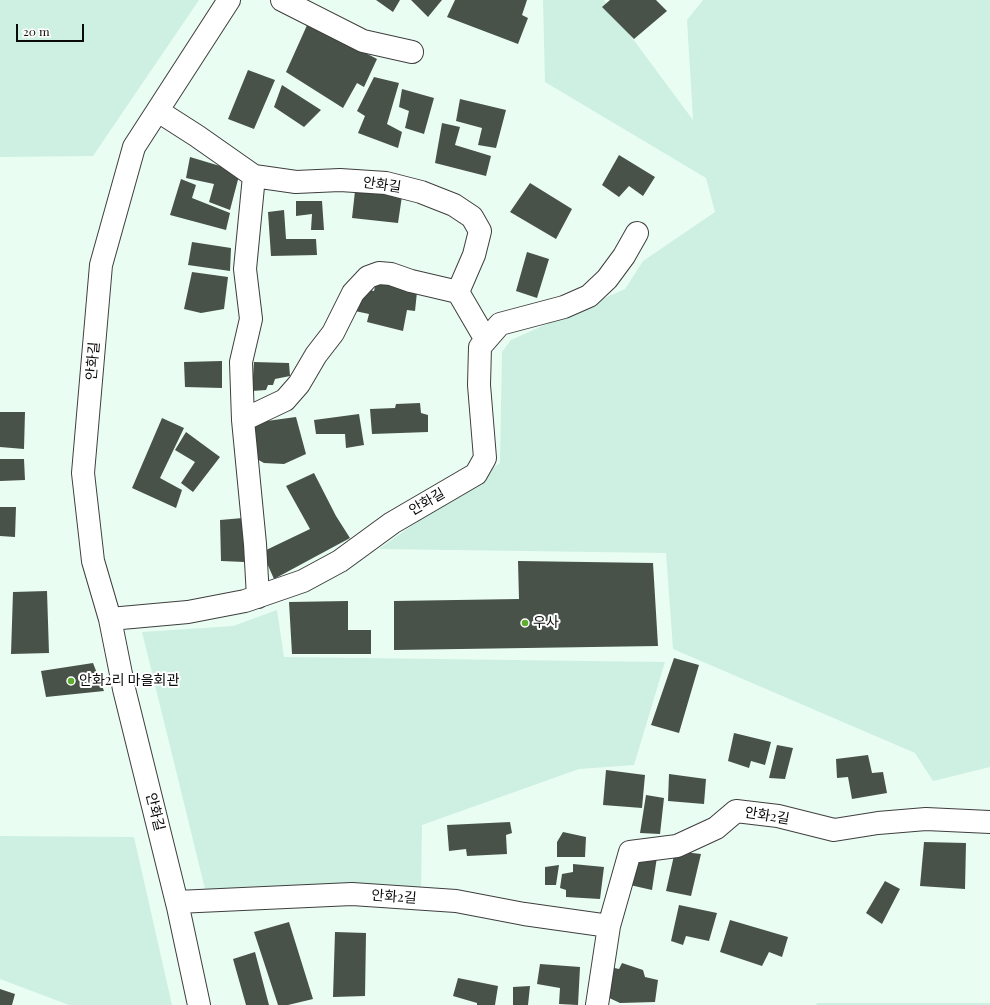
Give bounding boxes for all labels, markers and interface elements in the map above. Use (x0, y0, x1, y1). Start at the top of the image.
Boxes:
scale bar (18, 16, 86, 42)
text: 20 m (23, 23, 50, 39)
street label: 안화길 (362, 174, 402, 196)
street label: 안화길 (83, 341, 103, 381)
street label: 안화길 (406, 485, 448, 519)
place label: 우사 (533, 615, 559, 631)
marker: 우사 (520, 618, 530, 628)
place label: 안화2리 마을회관 (79, 673, 179, 689)
marker: 안화2리 마을회관 (66, 676, 76, 686)
street label: 안화길 (142, 791, 168, 833)
street label: 안화2길 (743, 804, 791, 828)
street label: 안화2길 (371, 887, 417, 907)

